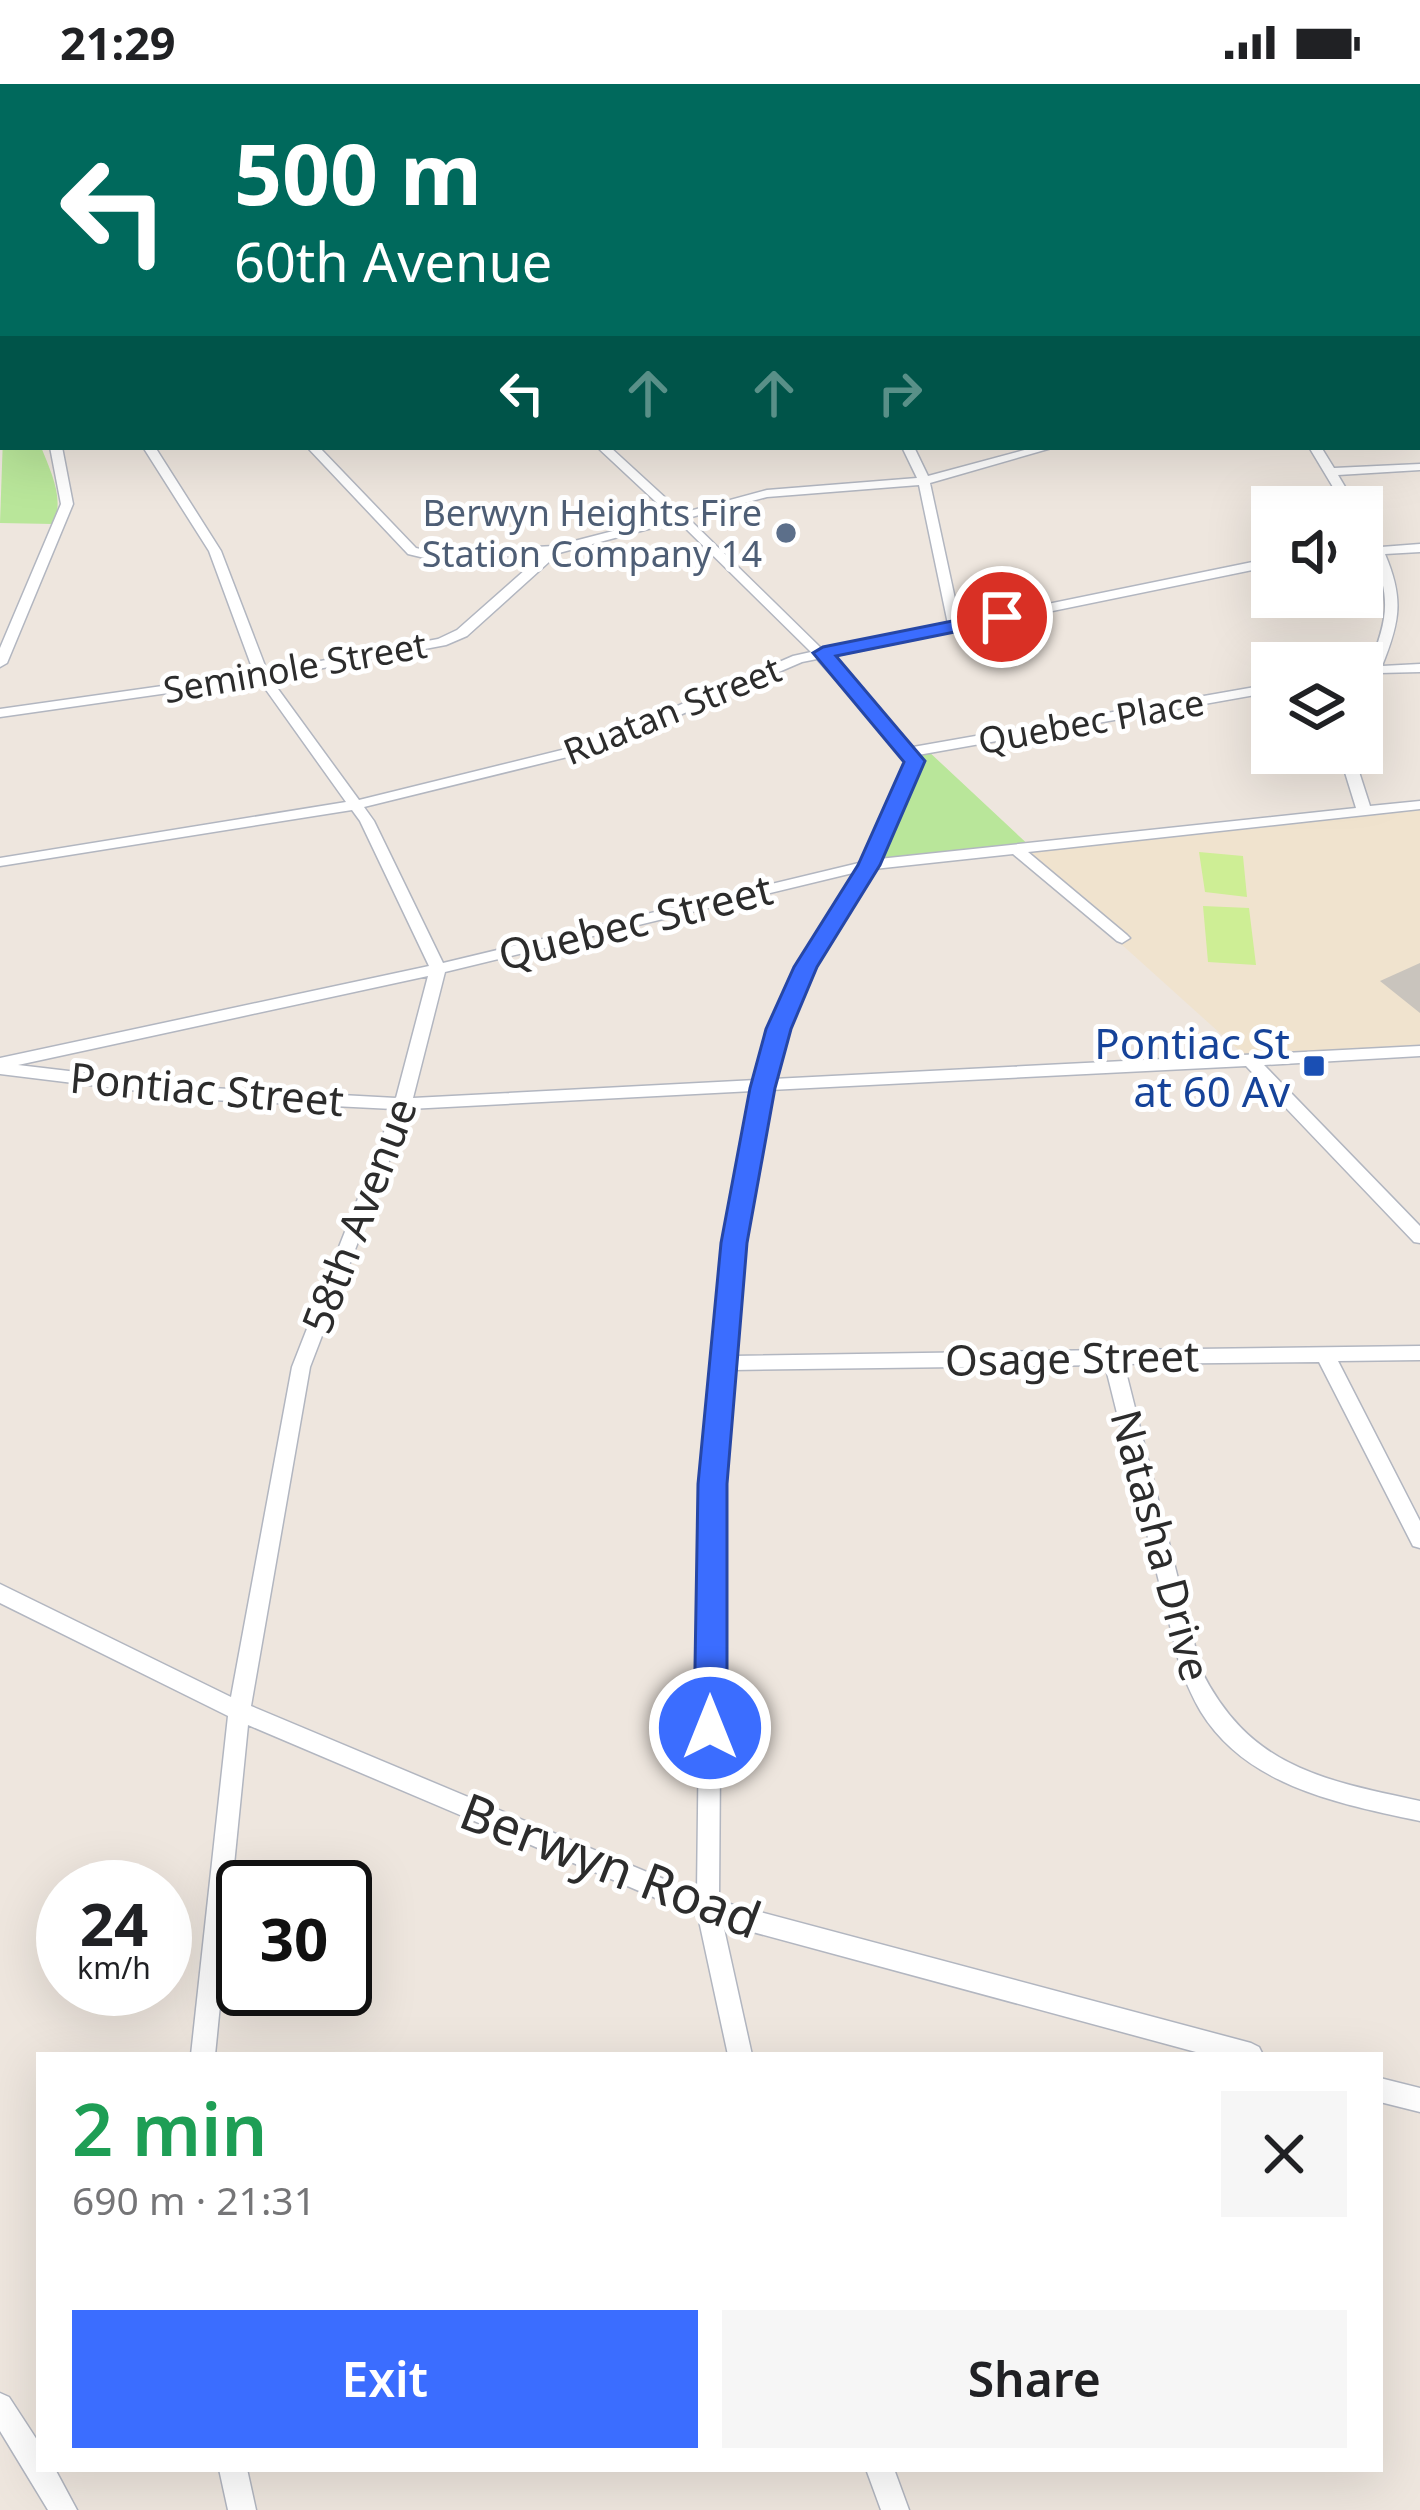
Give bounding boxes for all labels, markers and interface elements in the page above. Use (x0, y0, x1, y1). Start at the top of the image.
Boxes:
text: 21:29 (60, 12, 176, 73)
text: 500 m (234, 115, 482, 230)
icon: left (36, 132, 192, 288)
text: 60th Avenue (234, 224, 552, 298)
icon: left (489, 360, 555, 426)
icon: ahead (615, 360, 681, 426)
icon: ahead (741, 360, 807, 426)
icon: right (867, 360, 933, 426)
map controls (1251, 486, 1383, 774)
button: sound (1251, 486, 1383, 618)
place label: Berwyn Heights Fire Station Company 14 (422, 488, 762, 578)
marker: Berwyn Heights Fire Station Company 14 (773, 520, 799, 546)
pin (951, 566, 1053, 668)
icon: arrive (969, 584, 1035, 650)
street label: Seminole Street (160, 620, 430, 714)
button: layers (1251, 642, 1383, 774)
street label: Ruatan Street (556, 644, 788, 776)
street label: Quebec Place (974, 677, 1208, 765)
street label: Quebec Street (492, 859, 778, 983)
place label: Pontiac St at 60 Av (1094, 1014, 1291, 1119)
street label: Pontiac Street (68, 1048, 346, 1128)
marker: Pontiac St at 60 Av (1301, 1053, 1327, 1079)
street label: 58th Avenue (287, 1089, 429, 1341)
street label: Osage Street (944, 1326, 1200, 1388)
street label: Natasha Drive (1098, 1403, 1226, 1687)
position arrow (647, 1665, 773, 1791)
street label: Berwyn Road (451, 1775, 771, 1953)
speed limit sign: 30 (216, 1860, 372, 2016)
text: 24 (80, 1882, 148, 1964)
text: km/h (77, 1947, 151, 1988)
text: 2 min (72, 2079, 267, 2177)
button: close (1221, 2091, 1347, 2217)
text: 690 m · 21:31 (72, 2173, 316, 2226)
button: Exit (72, 2310, 698, 2448)
button: Share (722, 2310, 1347, 2448)

